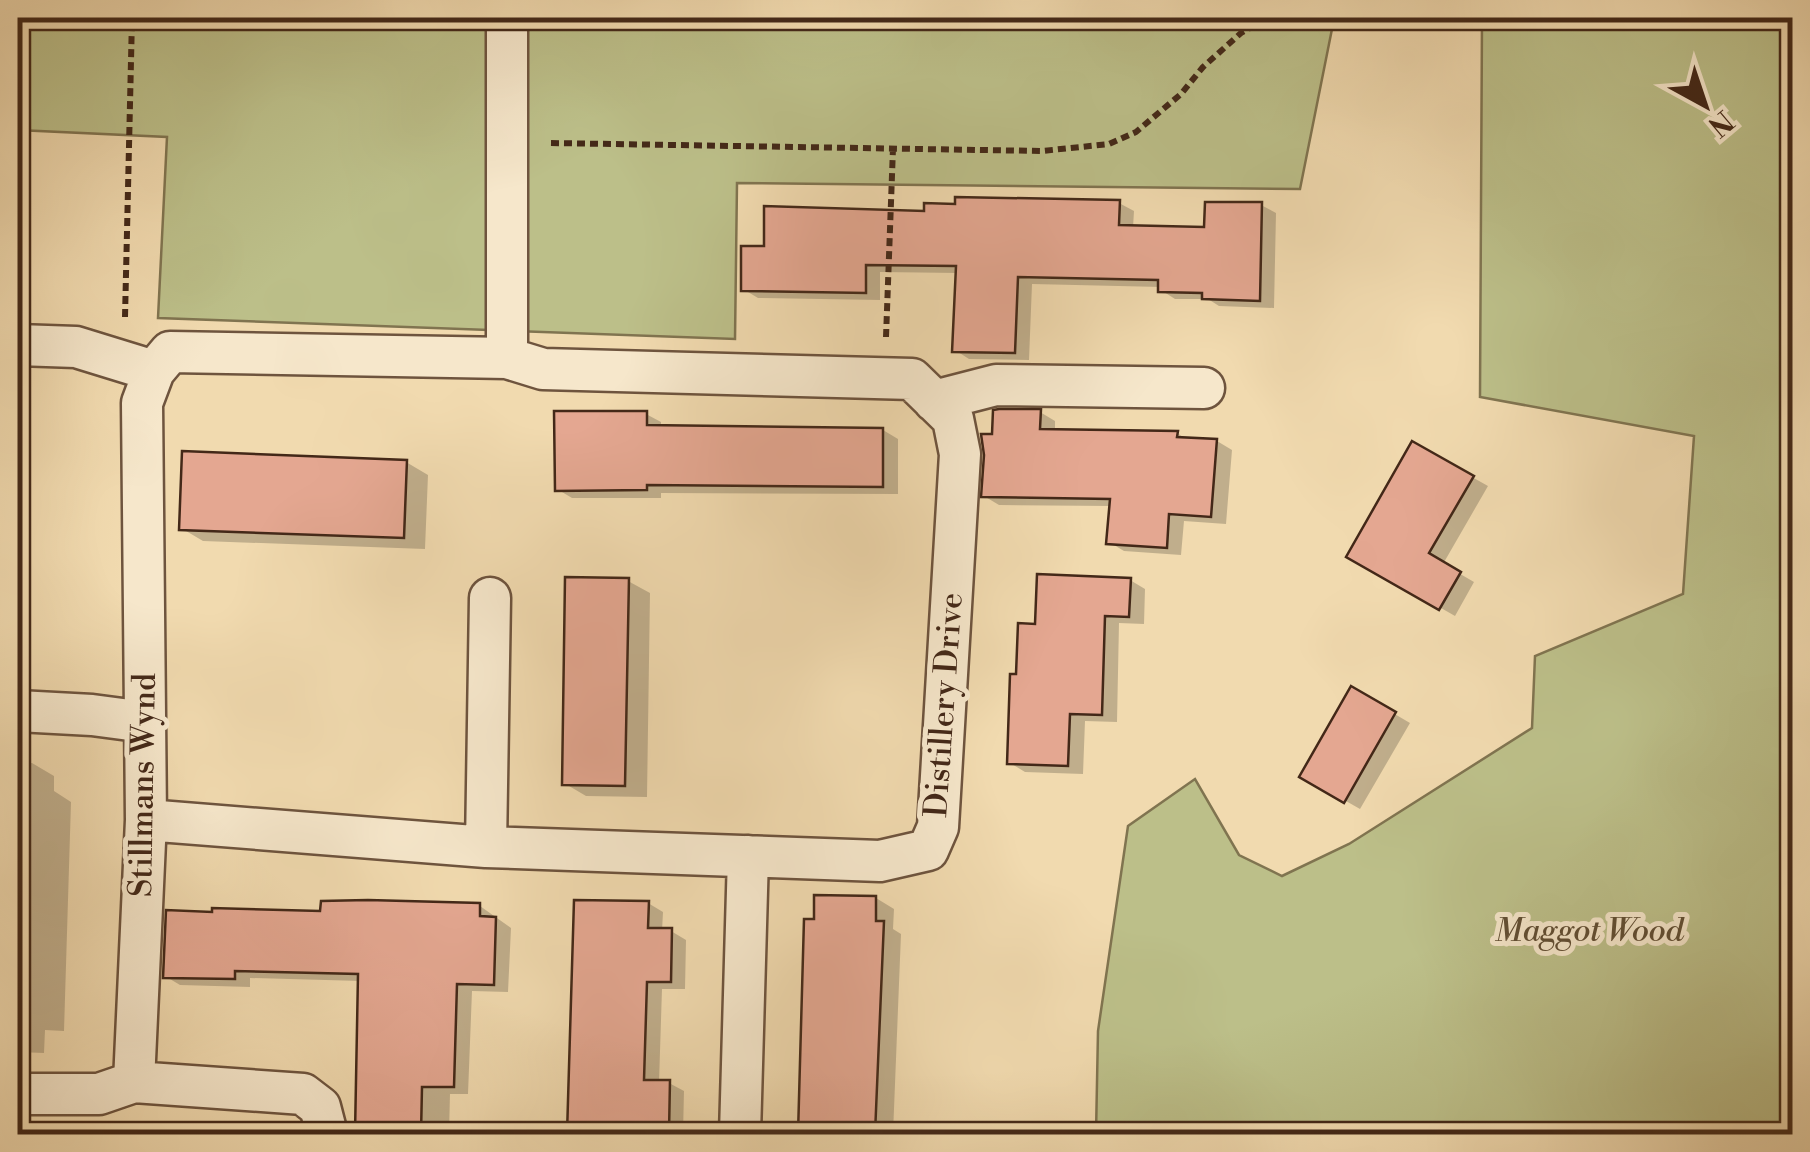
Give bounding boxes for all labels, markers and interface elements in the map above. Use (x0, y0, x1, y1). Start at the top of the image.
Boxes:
north arrow (1655, 55, 1755, 155)
text: N (1700, 102, 1740, 144)
street label: Distillery Drive (916, 591, 972, 819)
street label: Stillmans Wynd (121, 673, 165, 897)
park label: Maggot Wood (1494, 911, 1686, 951)

